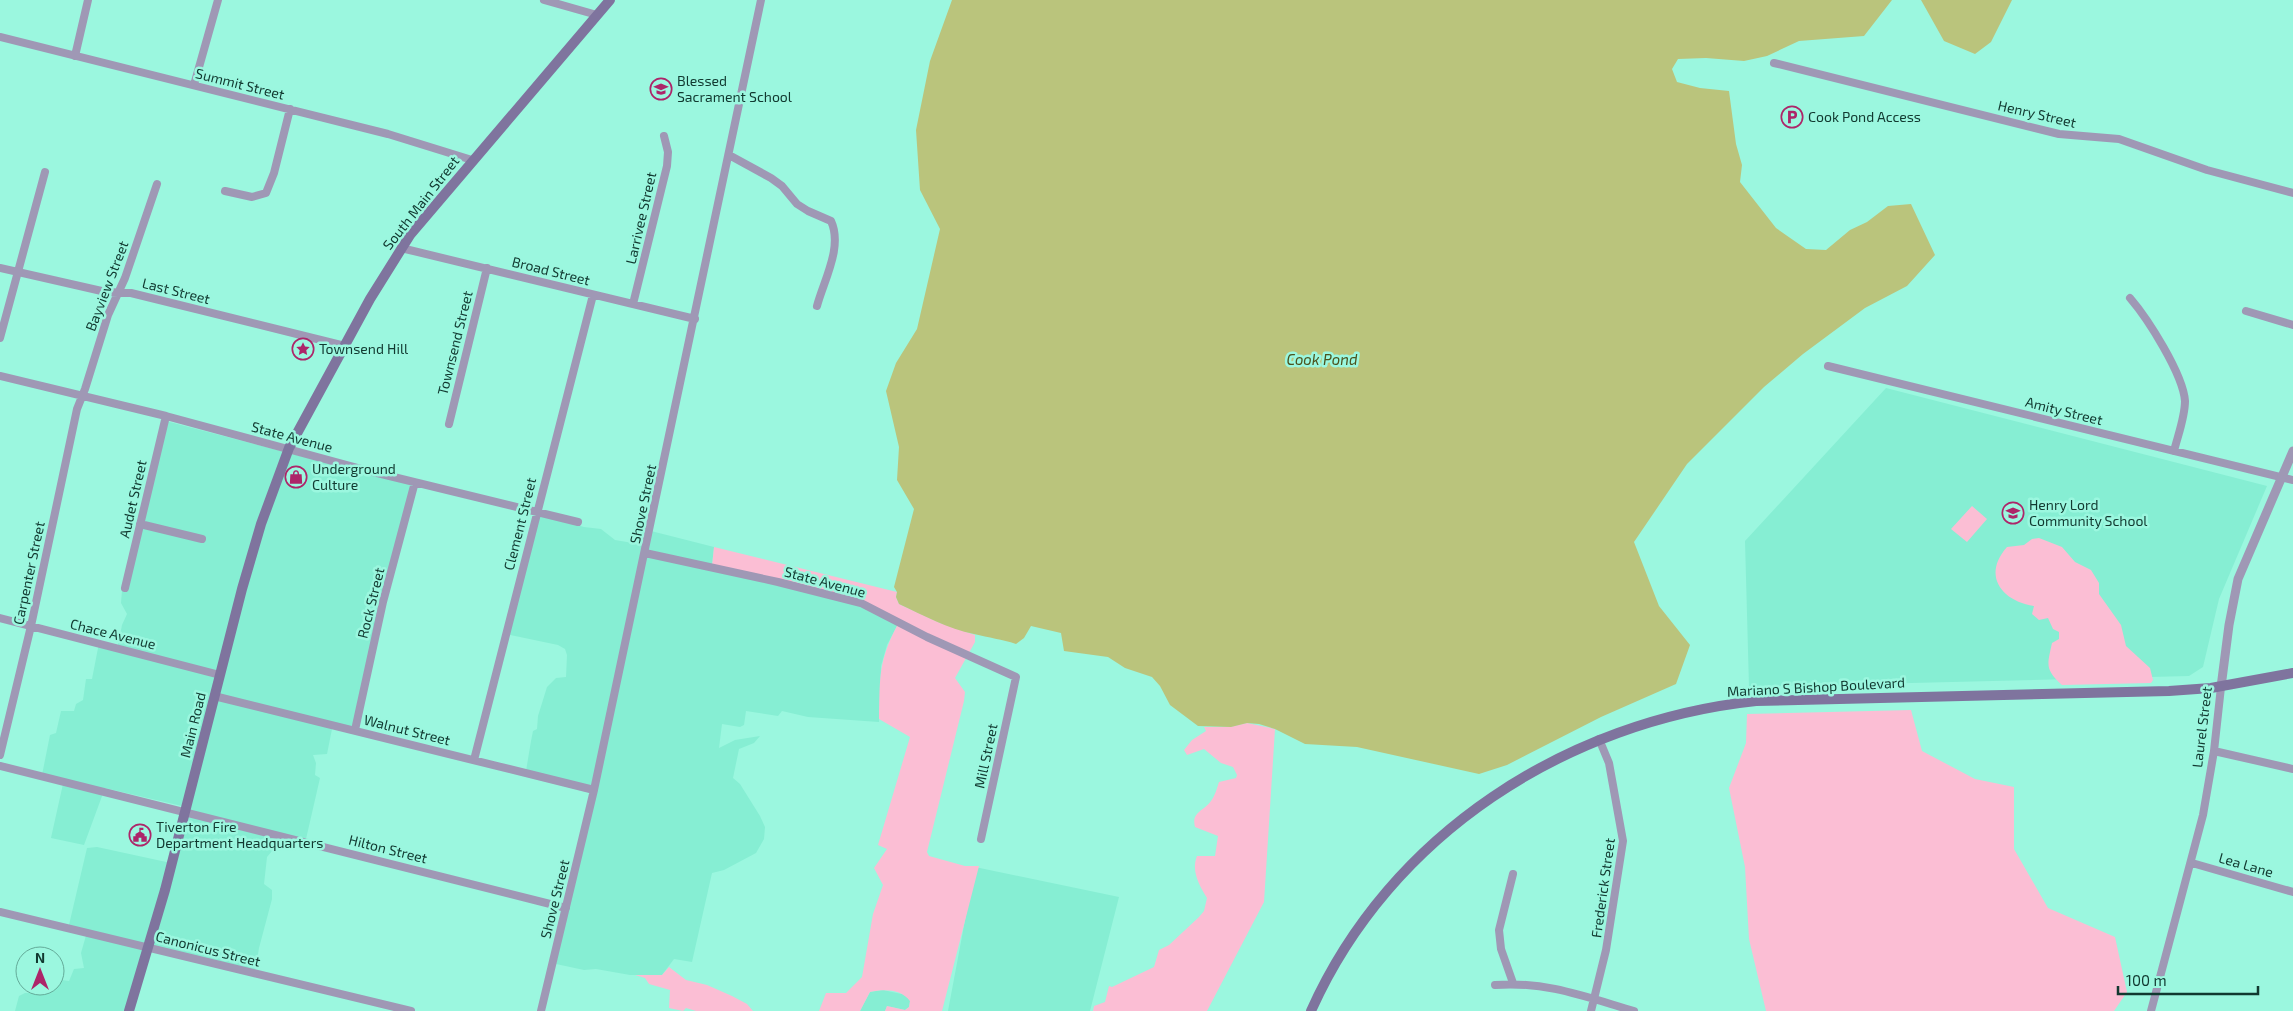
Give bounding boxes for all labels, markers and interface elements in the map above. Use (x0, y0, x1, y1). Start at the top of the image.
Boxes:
street label: Summit Street (194, 64, 286, 103)
place label: Blessed Sacrament School (677, 72, 793, 105)
school or university icon: Blessed Sacrament School (649, 77, 673, 101)
street label: Henry Street (1996, 96, 2078, 131)
parking icon: Cook Pond Access (1780, 105, 1804, 129)
place label: Cook Pond Access (1808, 108, 1921, 125)
street label: South Main Street (379, 153, 462, 253)
street label: Larrivee Street (622, 170, 659, 266)
street label: Bayview Street (81, 238, 132, 333)
street label: Broad Street (510, 253, 592, 288)
street label: Last Street (140, 274, 212, 307)
street label: Townsend Street (433, 289, 476, 397)
place icon: Townsend Hill (291, 337, 315, 361)
place label: Townsend Hill (319, 340, 409, 357)
water label: Cook Pond (1286, 350, 1358, 368)
street label: Amity Street (2024, 393, 2104, 428)
street label: State Avenue (250, 418, 335, 456)
street label: Audet Street (115, 458, 150, 540)
place label: Underground Culture (312, 460, 396, 493)
street label: Shove Street (626, 463, 659, 545)
shop icon: Underground Culture (284, 465, 308, 489)
street label: Clement Street (500, 476, 539, 572)
place label: Henry Lord Community School (2029, 496, 2148, 529)
school or university icon: Henry Lord Community School (2001, 501, 2025, 525)
street label: Carpenter Street (9, 520, 48, 626)
street label: State Avenue (783, 563, 868, 601)
street label: Rock Street (354, 566, 388, 640)
street label: Chace Avenue (68, 615, 158, 652)
street label: Mariano S Bishop Boulevard (1727, 673, 1905, 700)
street label: Laurel Street (2188, 685, 2215, 768)
street label: Main Road (176, 690, 209, 759)
street label: Walnut Street (362, 711, 452, 748)
street label: Mill Street (970, 722, 1001, 790)
place label: Tiverton Fire Department Headquarters (156, 818, 323, 851)
public building icon: Tiverton Fire Department Headquarters (128, 823, 152, 847)
street label: Hilton Street (347, 831, 429, 866)
street label: Frederick Street (1587, 837, 1618, 939)
street label: Lea Lane (2217, 849, 2275, 880)
street label: Shove Street (536, 858, 573, 940)
street label: Canonicus Street (154, 927, 262, 970)
north arrow (15, 946, 65, 996)
text: N (35, 949, 45, 966)
scale bar (2118, 964, 2258, 996)
text: 100 m (2126, 971, 2167, 989)

